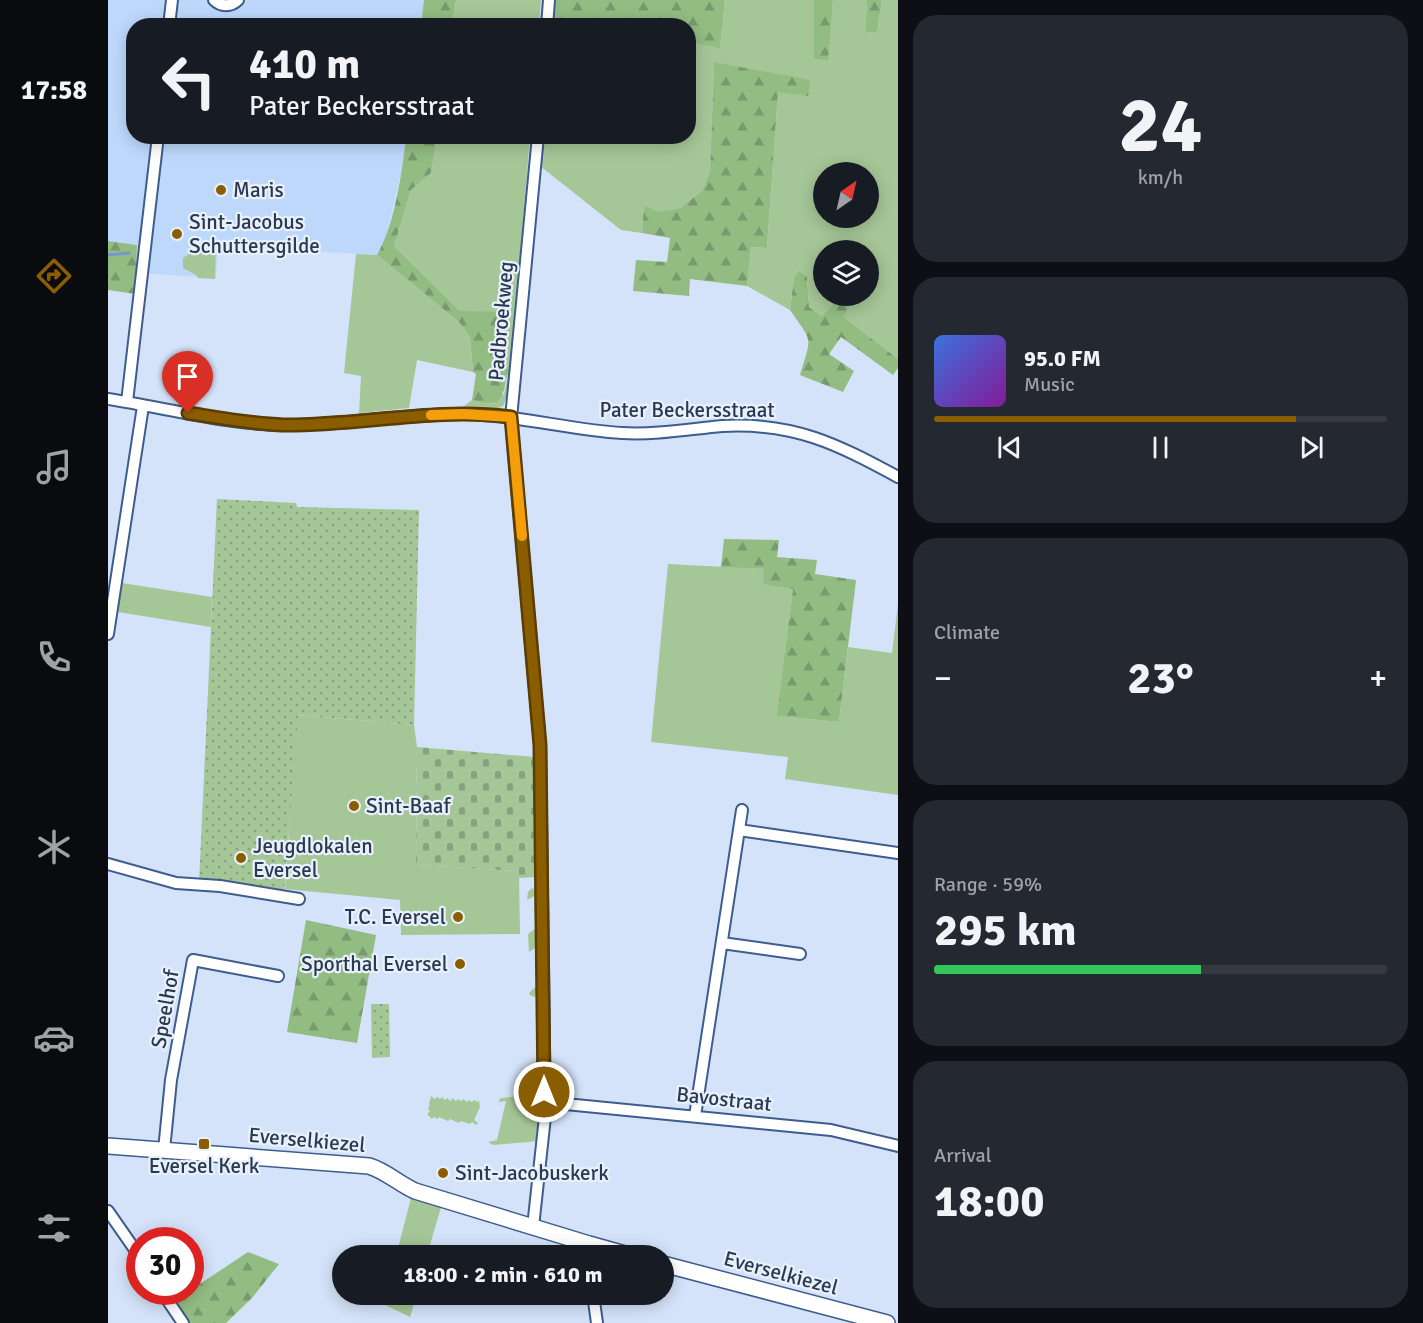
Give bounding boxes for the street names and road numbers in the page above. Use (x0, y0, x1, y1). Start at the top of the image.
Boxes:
street label: Padbroekweg (483, 260, 519, 382)
street label: Pater Beckersstraat (599, 397, 775, 423)
street label: Speelhof (145, 967, 185, 1050)
street label: Bavostraat (675, 1081, 773, 1117)
street label: Everselkiezel (247, 1122, 367, 1158)
street label: Everselkiezel (721, 1245, 841, 1301)

